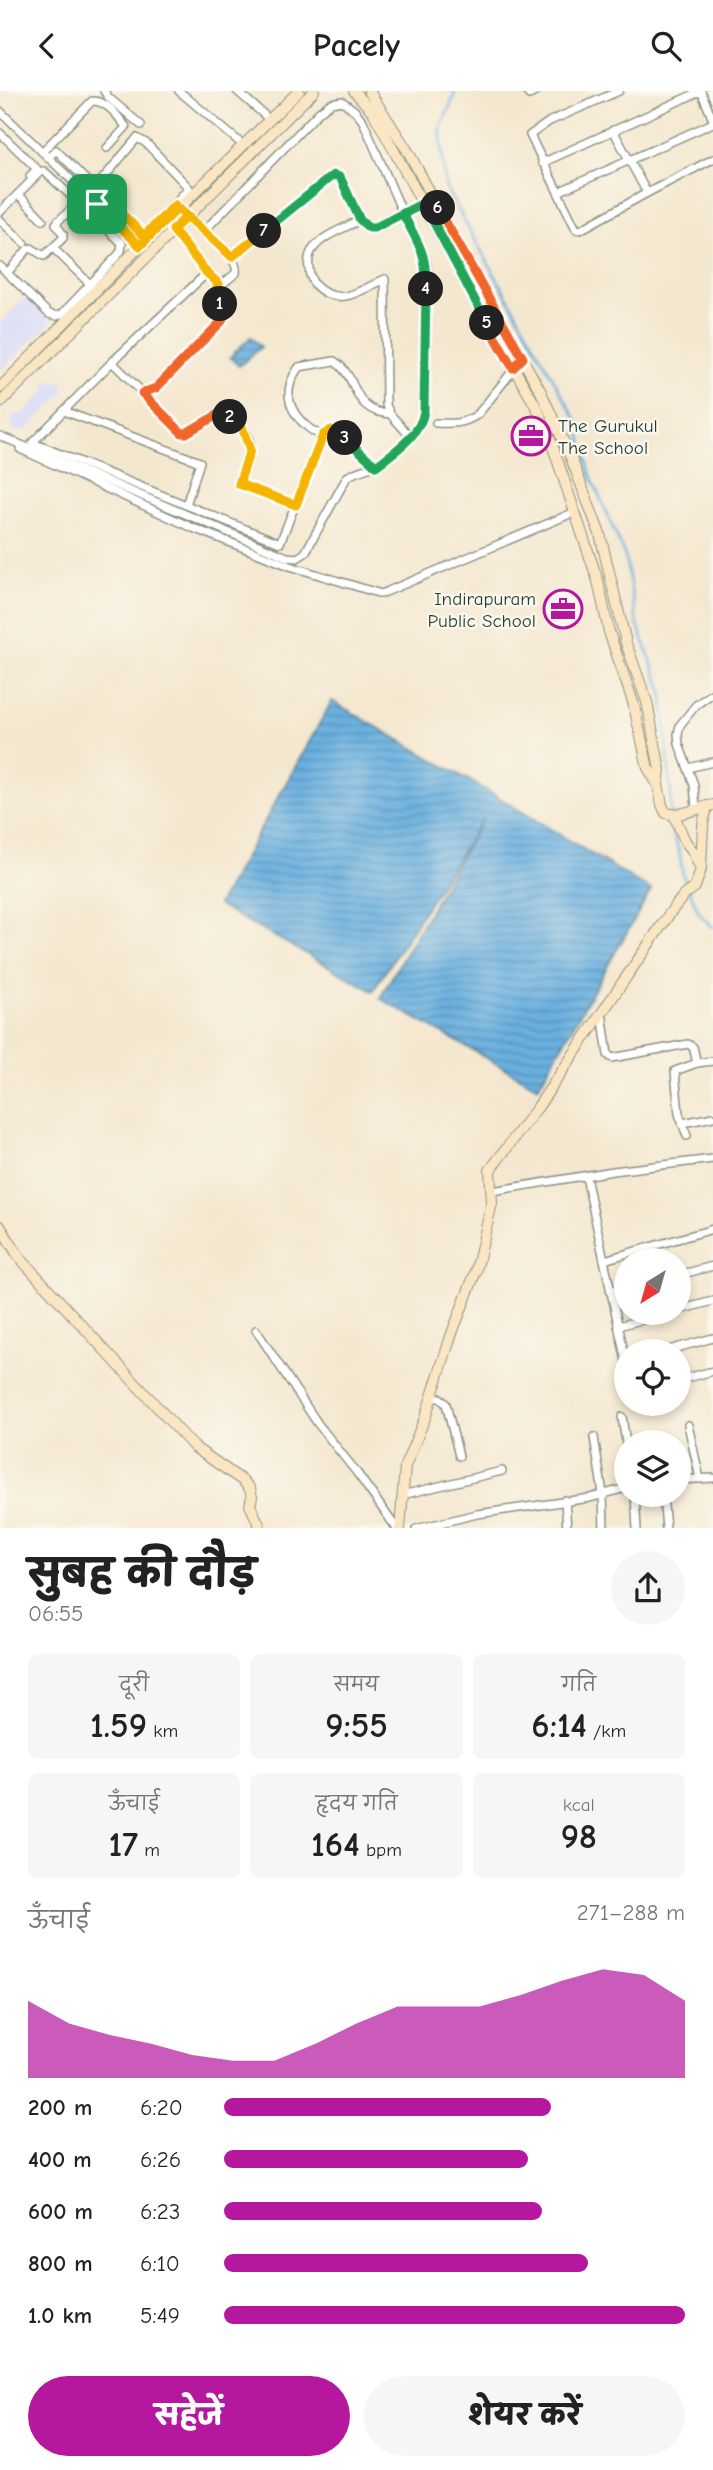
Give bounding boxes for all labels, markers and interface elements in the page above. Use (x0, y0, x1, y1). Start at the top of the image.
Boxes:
icon: back (28, 27, 66, 65)
text: Pacely (313, 27, 400, 64)
icon: search (647, 27, 685, 65)
pin (67, 174, 127, 234)
icon: arrive (78, 185, 116, 223)
pin: 6 (420, 191, 456, 225)
text: 6 (433, 196, 442, 218)
pin: 7 (246, 213, 282, 249)
text: 7 (259, 219, 268, 241)
pin: 4 (408, 271, 444, 307)
text: 4 (421, 277, 430, 299)
pin: 1 (202, 287, 238, 321)
text: 1 (216, 292, 223, 314)
pin: 5 (470, 306, 504, 341)
text: 5 (481, 311, 492, 333)
pin: 2 (212, 399, 247, 435)
text: 2 (225, 405, 234, 427)
office icon: The Gurukul The School (510, 415, 552, 457)
place label: The Gurukul The School (558, 415, 658, 459)
pin: 3 (328, 421, 362, 455)
text: 3 (340, 426, 349, 448)
place label: Indirapuram Public School (427, 588, 536, 632)
office icon: Indirapuram Public School (542, 588, 584, 630)
north arrow (614, 1248, 691, 1325)
map controls (614, 1248, 691, 1507)
button: locate (614, 1339, 691, 1416)
button: layers (614, 1430, 691, 1507)
button: share (611, 1551, 685, 1625)
text: सुबह की दौड़ (28, 1552, 256, 1596)
text: 06:55 (28, 1600, 84, 1627)
text: दूरी (119, 1674, 149, 1696)
text: समय (334, 1674, 379, 1696)
text: गति (562, 1674, 596, 1696)
text: 1.59 (90, 1705, 147, 1746)
text: 9:55 (325, 1705, 388, 1746)
text: 6:14 (531, 1705, 587, 1746)
text: km (147, 1720, 178, 1742)
text: /km (587, 1720, 626, 1742)
text: ऊँचाई (109, 1793, 160, 1815)
text: हृदय गति (315, 1793, 398, 1815)
text: kcal (563, 1794, 595, 1816)
text: 98 (561, 1816, 597, 1857)
text: 17 (108, 1824, 138, 1865)
text: 164 (311, 1824, 360, 1865)
text: m (138, 1839, 160, 1861)
text: bpm (360, 1839, 402, 1861)
text: 271–288 m (577, 1899, 685, 1926)
text: ऊँचाई (28, 1907, 90, 1934)
text: 200 m (28, 2094, 92, 2121)
text: 6:20 (140, 2094, 183, 2121)
text: 400 m (28, 2146, 92, 2173)
text: 6:26 (140, 2146, 181, 2173)
text: 600 m (28, 2198, 93, 2225)
text: 6:23 (140, 2198, 180, 2225)
text: 800 m (28, 2250, 93, 2277)
text: 6:10 (140, 2250, 180, 2277)
text: 1.0 km (28, 2302, 92, 2329)
text: 5:49 (140, 2302, 180, 2329)
button: सहेजें (28, 2376, 350, 2456)
button: शेयर करें (364, 2376, 685, 2456)

